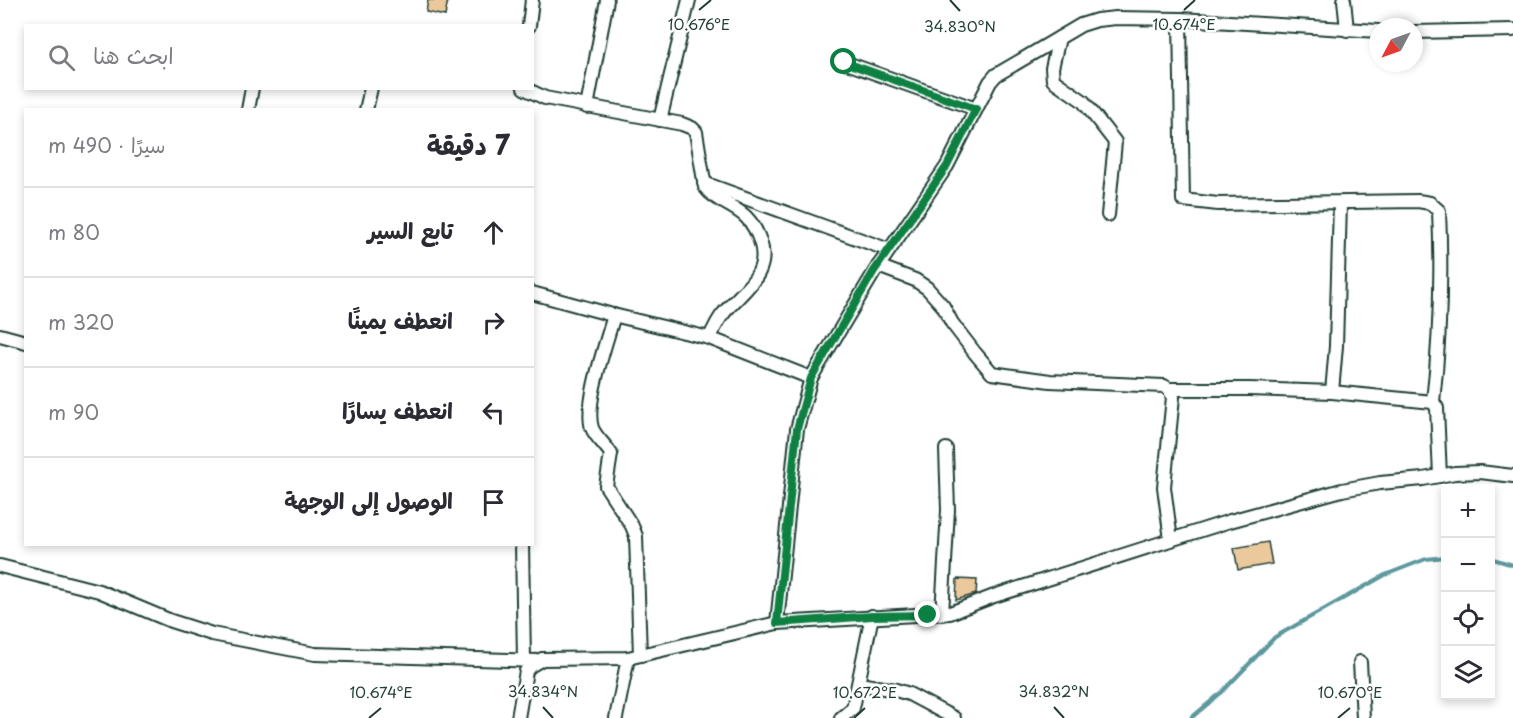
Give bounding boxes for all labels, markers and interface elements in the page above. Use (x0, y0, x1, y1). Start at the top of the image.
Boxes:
text: 10.676°E (668, 12, 730, 35)
text: 10.674°E (1152, 12, 1216, 35)
text: 34.830°N (924, 14, 996, 37)
north arrow (1369, 18, 1423, 72)
search box (24, 24, 534, 90)
text: ابحث هنا (93, 38, 174, 71)
icon: search (45, 41, 78, 74)
route start (830, 48, 856, 74)
text: 7 دقيقة (427, 125, 510, 164)
text: سيرًا · 490 m (48, 130, 165, 160)
text: تابع السير (368, 213, 453, 246)
icon: ahead (477, 216, 510, 249)
text: 80 m (48, 217, 100, 247)
text: انعطف يمينًا (348, 303, 453, 336)
icon: right (477, 306, 510, 339)
text: 320 m (48, 307, 114, 337)
text: انعطف يسارًا (342, 393, 453, 426)
icon: left (477, 396, 510, 429)
text: 90 m (48, 397, 99, 427)
text: الوصول إلى الوجهة (284, 483, 453, 516)
map controls (1441, 484, 1495, 700)
button: + (1441, 484, 1495, 538)
icon: arrive (477, 486, 510, 519)
button: − (1441, 538, 1495, 592)
button: locate (1441, 592, 1495, 646)
route end (914, 601, 940, 627)
button: layers (1441, 646, 1495, 700)
text: 34.834°N (508, 679, 578, 702)
text: 34.832°N (1019, 679, 1089, 702)
text: 10.674°E (349, 680, 413, 703)
text: 10.672°E (833, 680, 897, 703)
text: 10.670°E (1318, 680, 1382, 703)

